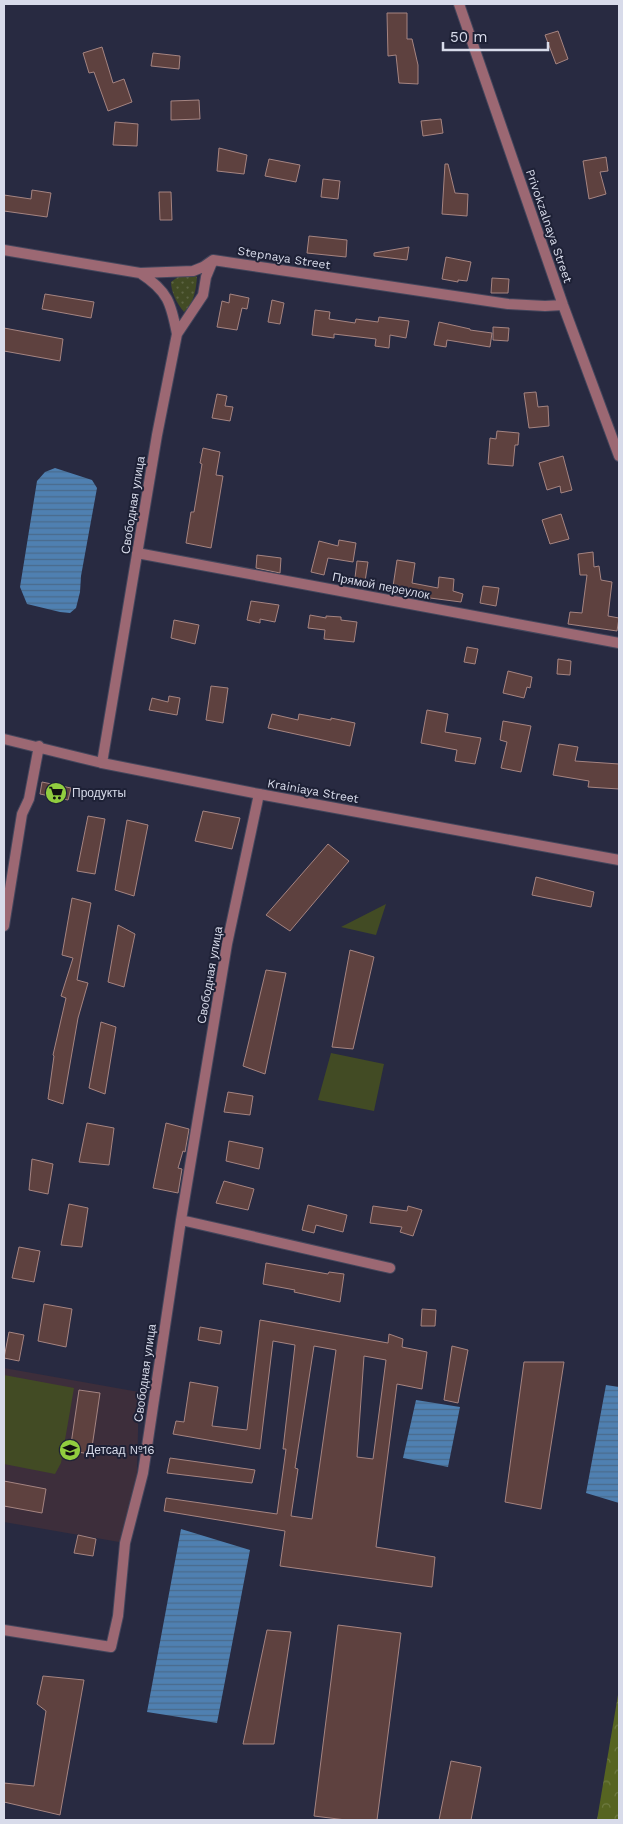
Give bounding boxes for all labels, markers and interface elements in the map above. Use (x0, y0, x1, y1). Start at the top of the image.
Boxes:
scale bar (443, 20, 548, 52)
text: 50 m (450, 28, 487, 46)
street label: Privokzalnaya Street (523, 167, 575, 285)
street label: Stepnaya Street (237, 244, 331, 272)
street label: Свободная улица (118, 455, 148, 555)
street label: Прямой переулок (331, 570, 431, 602)
street label: Krainiaya Street (266, 776, 360, 806)
supermarket icon: Продукты (44, 781, 68, 805)
place label: Продукты (72, 786, 126, 800)
street label: Свободная улица (195, 925, 226, 1025)
street label: Свободная улица (131, 1323, 159, 1423)
school or university icon: Детсад №16 (58, 1438, 82, 1462)
place label: Детсад №16 (86, 1443, 155, 1457)

